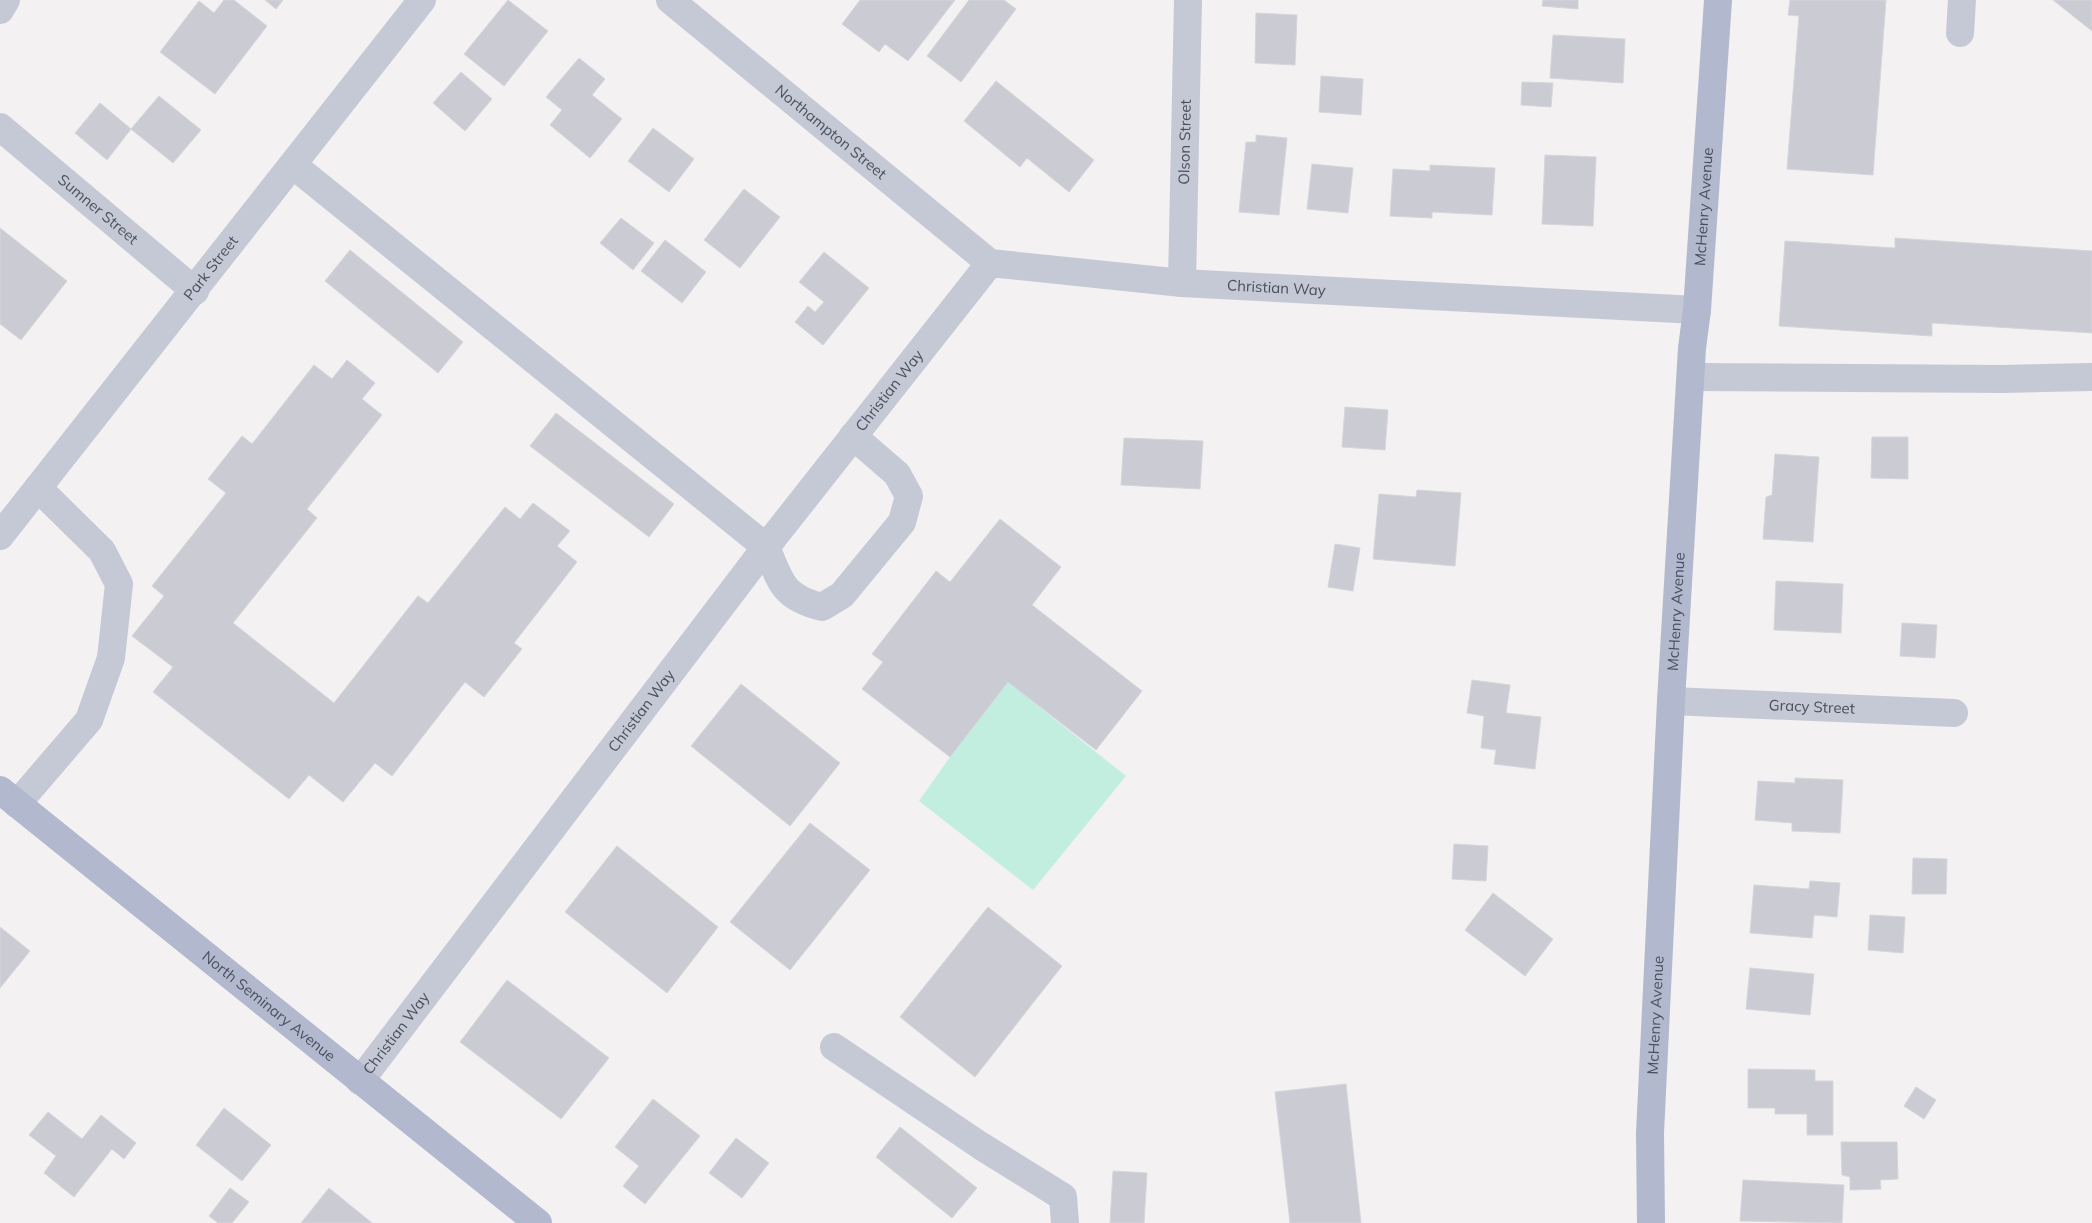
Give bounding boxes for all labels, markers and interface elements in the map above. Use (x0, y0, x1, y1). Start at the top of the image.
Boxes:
street label: Northampton Street (771, 80, 891, 183)
street label: Olson Street (1174, 99, 1195, 185)
street label: McHenry Avenue (1690, 147, 1717, 267)
street label: Sumner Street (54, 170, 142, 248)
street label: Park Street (179, 232, 242, 304)
street label: Christian Way (1227, 275, 1326, 300)
street label: Christian Way (851, 346, 927, 435)
street label: McHenry Avenue (1663, 552, 1689, 672)
street label: Christian Way (604, 665, 679, 756)
street label: Gracy Street (1768, 695, 1855, 718)
street label: North Seminary Avenue (199, 947, 340, 1065)
street label: McHenry Avenue (1643, 955, 1668, 1075)
street label: Christian Way (358, 988, 433, 1078)

